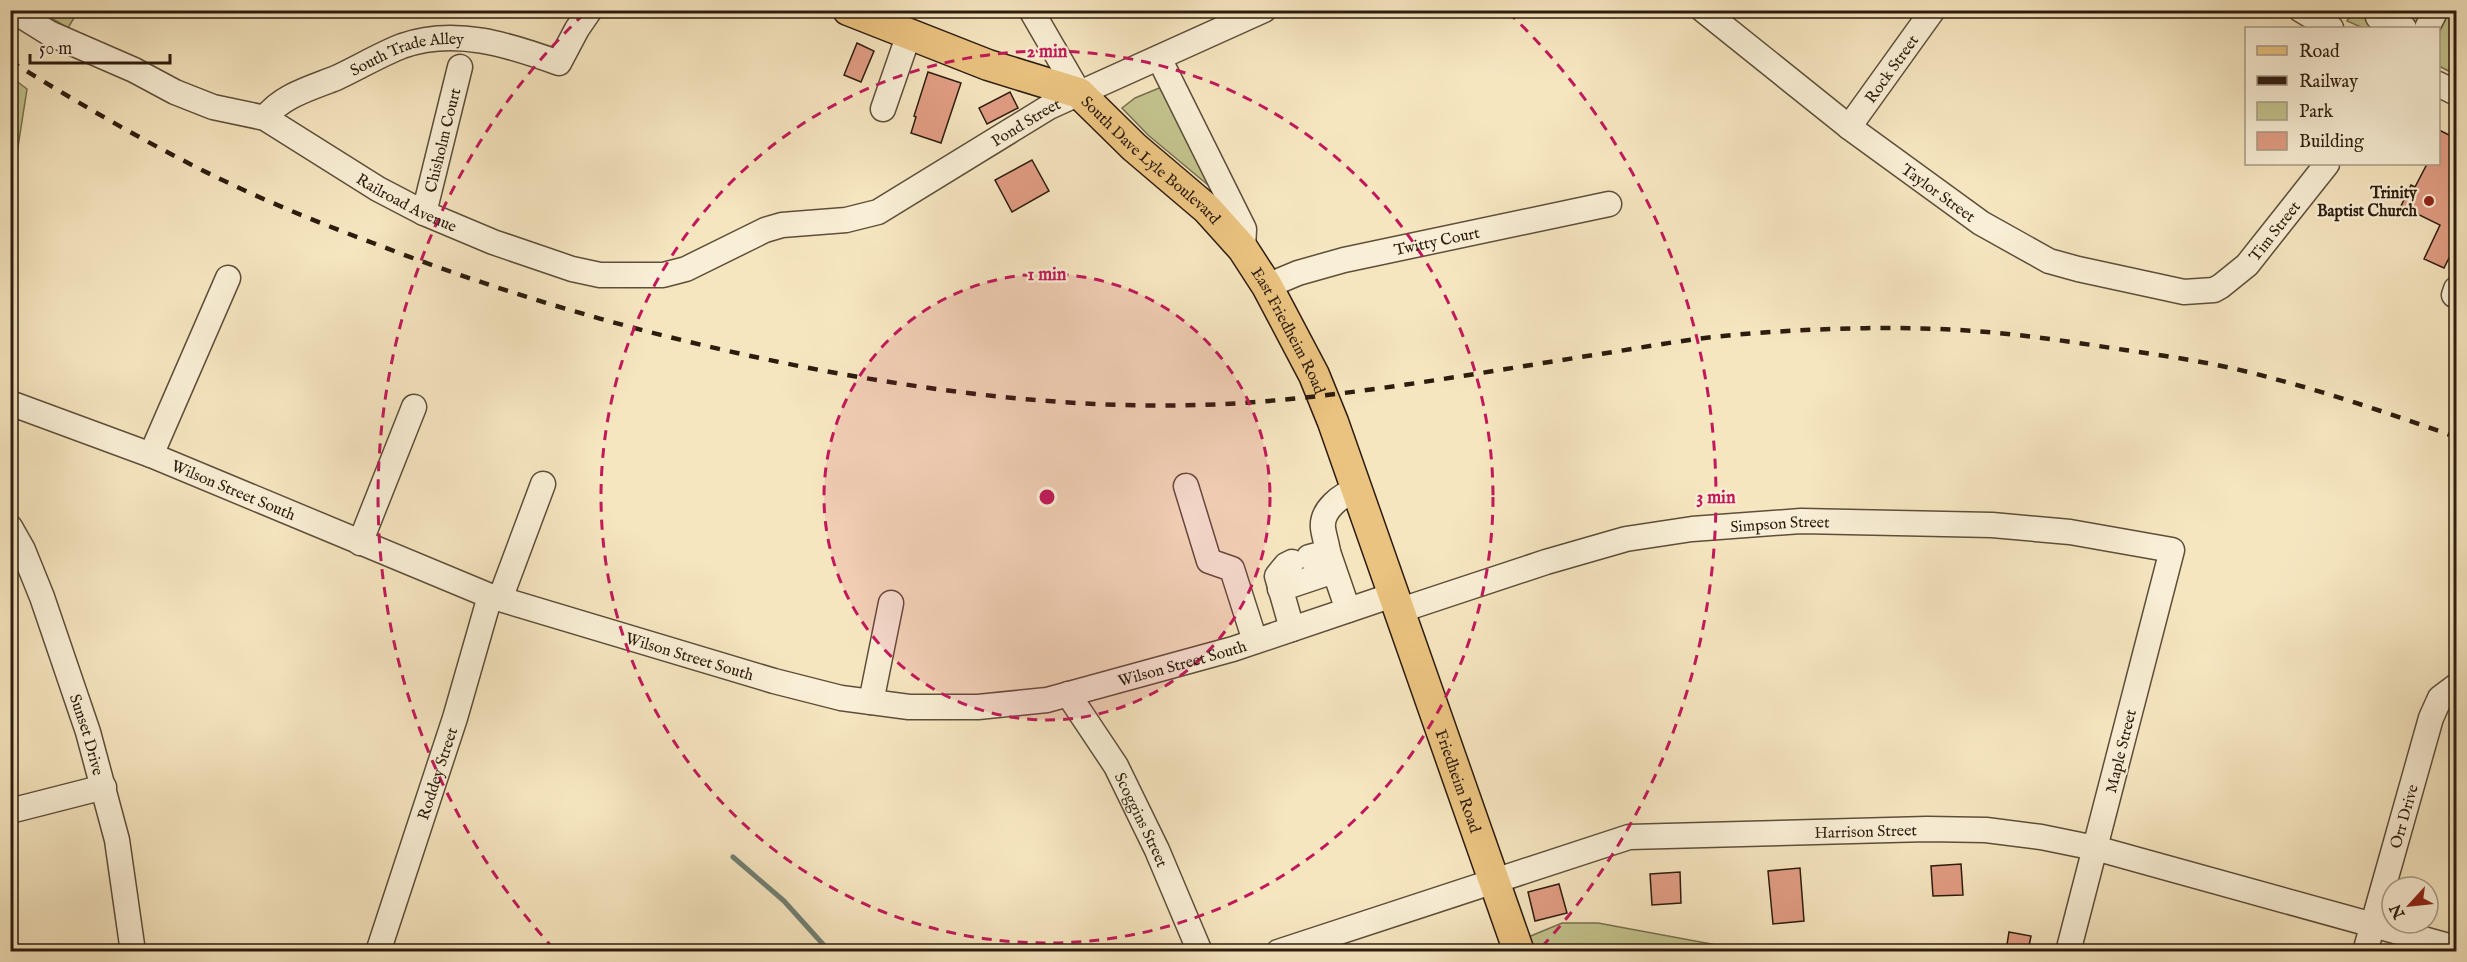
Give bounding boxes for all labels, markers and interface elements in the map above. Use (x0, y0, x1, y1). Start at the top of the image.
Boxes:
scale bar (30, 27, 170, 65)
legend (2245, 27, 2440, 165)
street label: South Trade Alley (347, 30, 465, 82)
street label: Rock Street (1861, 31, 1924, 108)
text: 50 m (39, 38, 72, 61)
text: 2 min (1027, 41, 1068, 64)
text: Road (2299, 41, 2340, 64)
text: Railway (2299, 71, 2358, 94)
street label: Chisholm Court (421, 86, 467, 195)
street label: South Dave Lyle Boulevard (1076, 93, 1224, 229)
street label: Pond Street (988, 95, 1065, 152)
text: Park (2299, 101, 2334, 124)
text: Building (2299, 131, 2364, 154)
street label: Taylor Street (1896, 160, 1979, 228)
street label: Railroad Avenue (352, 170, 459, 238)
place label: Trinity Baptist Church (2317, 184, 2418, 222)
marker: Trinity Baptist Church (2422, 194, 2436, 208)
street label: Tim Street (2246, 197, 2306, 266)
street label: Twitty Court (1392, 224, 1482, 261)
text: 1 min (1028, 264, 1067, 287)
street label: East Friedheim Road (1246, 264, 1329, 398)
street label: Wilson Street South (168, 457, 299, 526)
centre of rings (1037, 487, 1057, 507)
text: 3 min (1697, 487, 1736, 510)
street label: Simpson Street (1730, 513, 1830, 538)
street label: Wilson Street South (623, 629, 756, 686)
street label: Wilson Street South (1116, 637, 1250, 692)
street label: Sunset Drive (64, 692, 107, 778)
street label: Maple Street (2102, 707, 2142, 795)
street label: Roddey Street (414, 725, 463, 823)
street label: Friedheim Road (1430, 727, 1485, 836)
street label: Scoggins Street (1109, 770, 1171, 871)
street label: Orr Drive (2387, 782, 2424, 851)
street label: Harrison Street (1814, 821, 1918, 844)
north arrow (2380, 875, 2440, 935)
text: N (2386, 900, 2411, 923)

